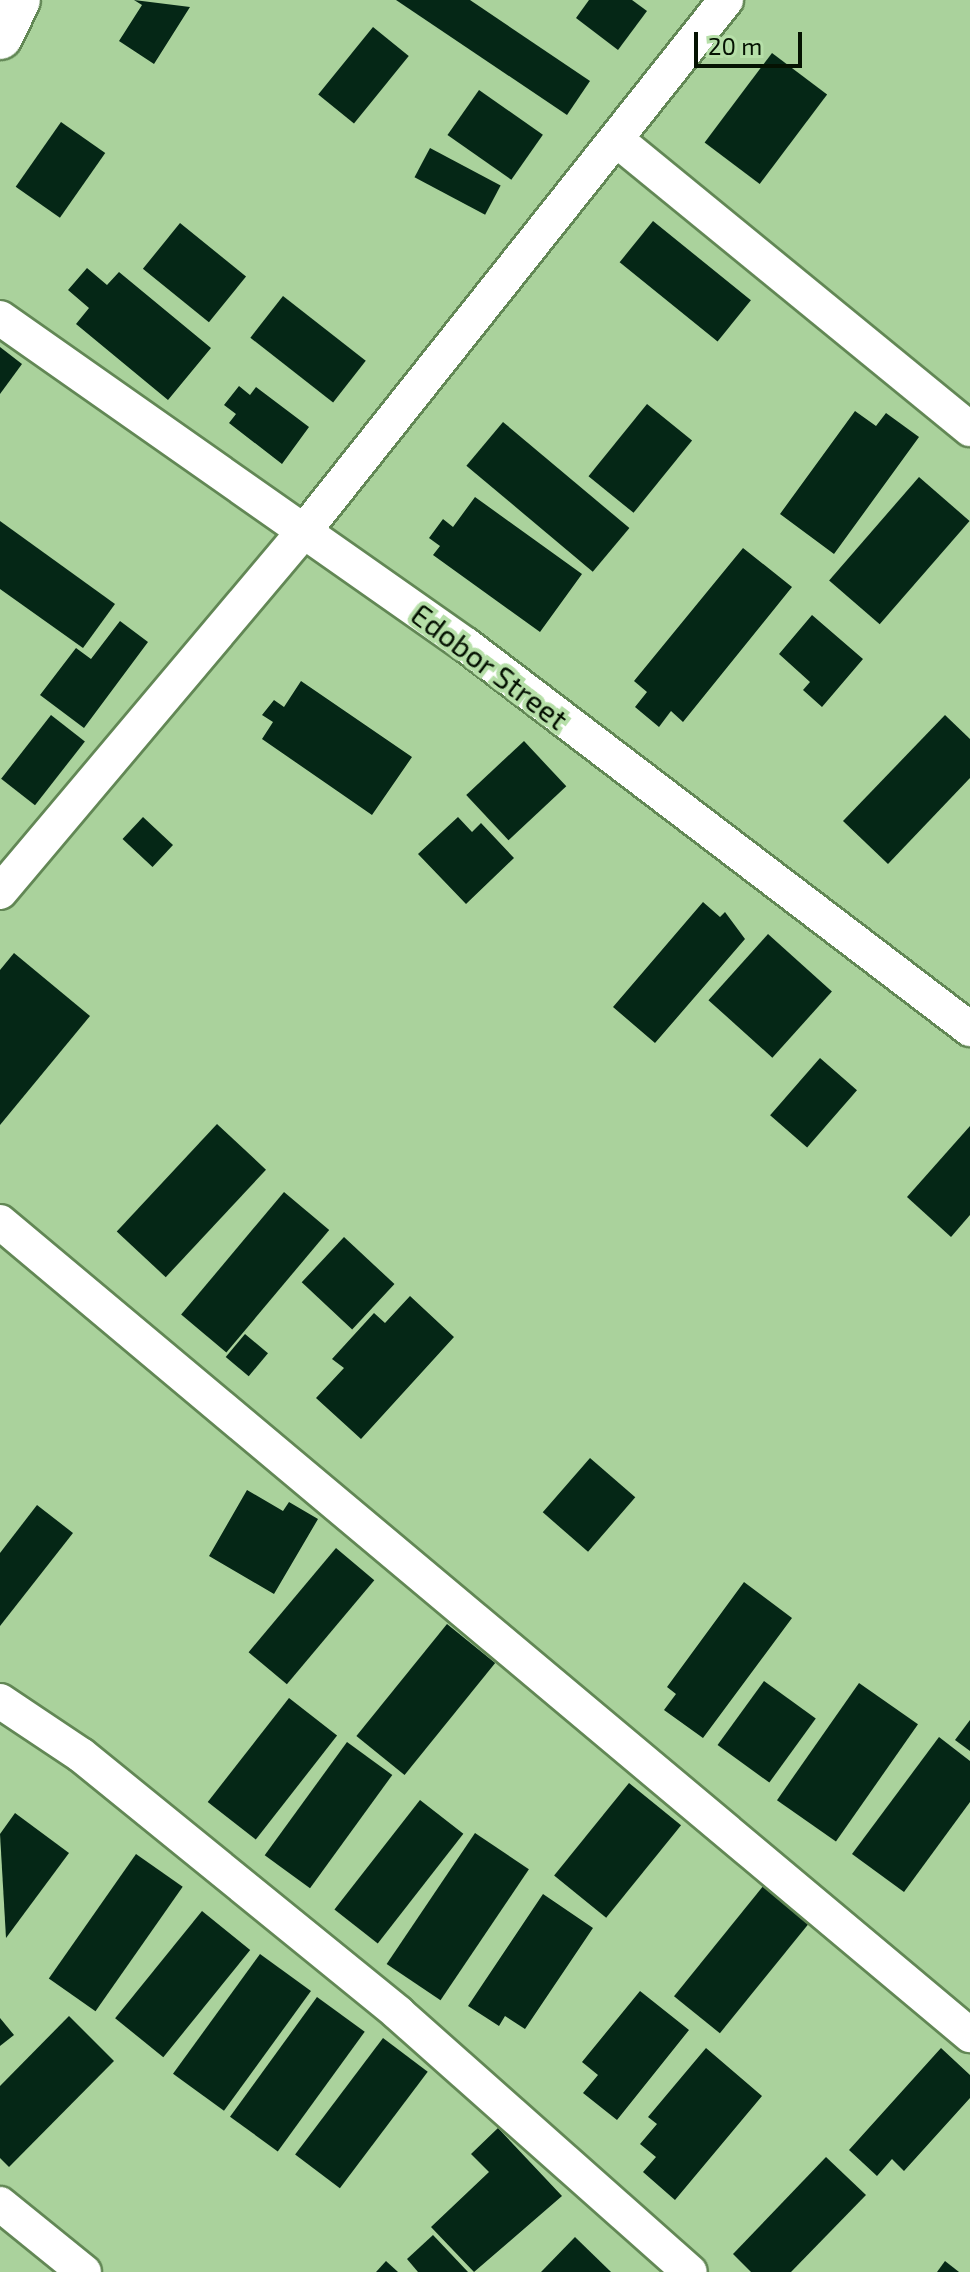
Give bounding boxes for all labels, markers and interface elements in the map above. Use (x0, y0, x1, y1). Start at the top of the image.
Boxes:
scale bar (698, 16, 806, 66)
text: 20 m (708, 31, 762, 60)
street label: Edobor Street (404, 595, 576, 737)

